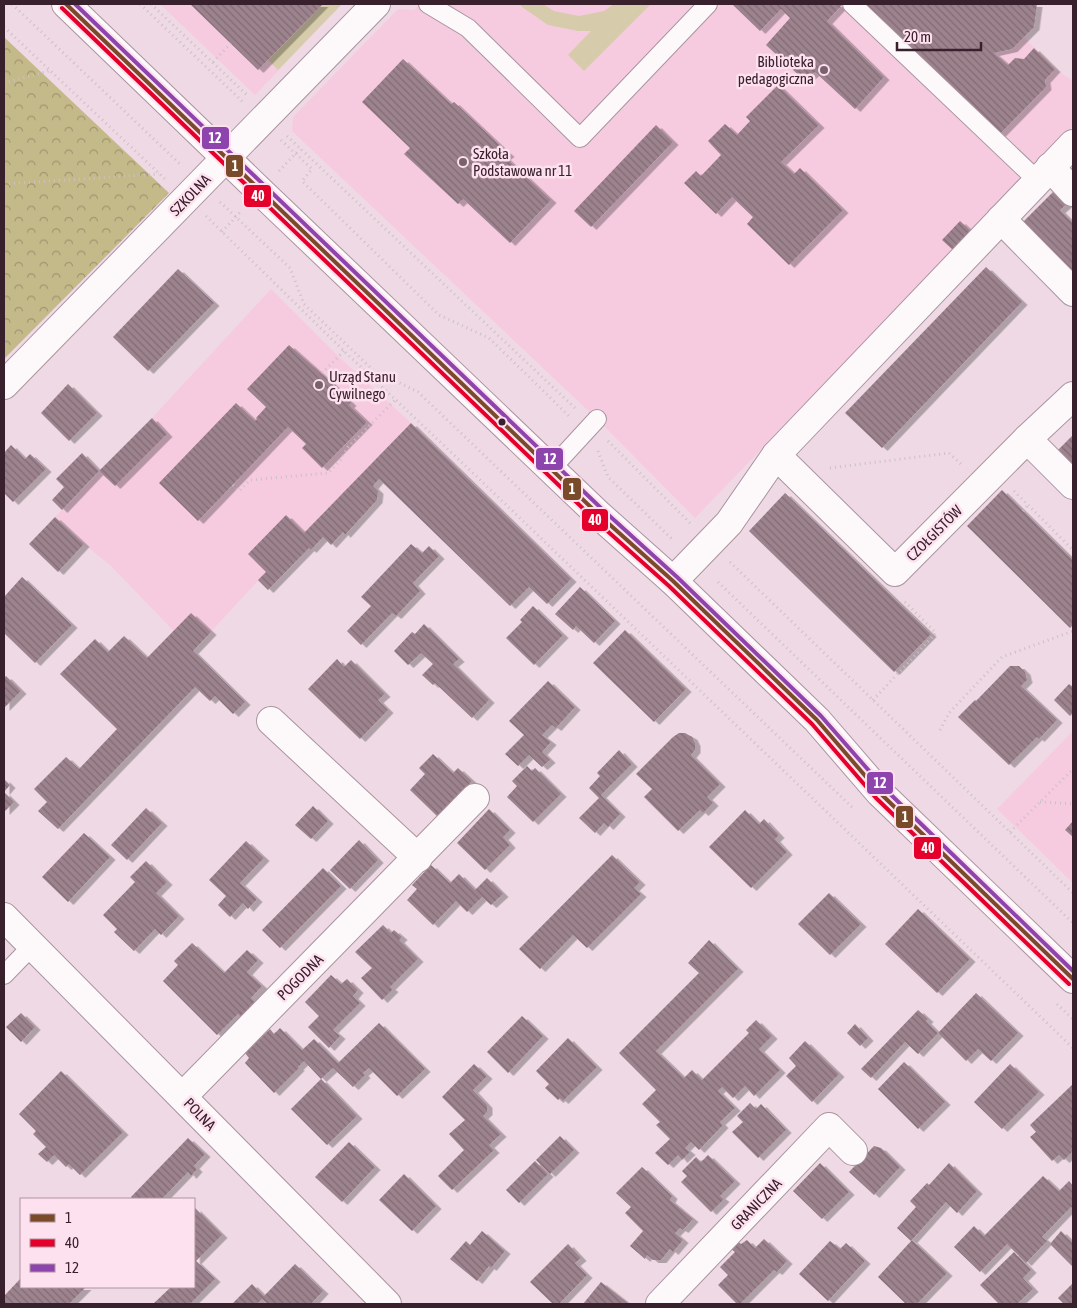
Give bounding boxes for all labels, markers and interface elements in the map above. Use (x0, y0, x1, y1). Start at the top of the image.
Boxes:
scale bar (897, 20, 981, 52)
text: 20 m (904, 28, 931, 45)
place label: Biblioteka pedagogiczna (738, 53, 814, 87)
marker: Biblioteka pedagogiczna (818, 64, 830, 76)
line badge: 12 (201, 126, 230, 150)
text: 12 (208, 130, 222, 146)
place label: Szkoła Podstawowa nr 11 (473, 145, 572, 179)
line badge: 1 (225, 154, 244, 178)
marker: Szkoła Podstawowa nr 11 (457, 156, 469, 168)
text: 1 (232, 158, 239, 174)
street label: SZKOLNA (166, 170, 214, 219)
line badge: 40 (243, 184, 272, 208)
text: 40 (250, 188, 265, 204)
place label: Urząd Stanu Cywilnego (329, 368, 396, 402)
marker: Urząd Stanu Cywilnego (313, 379, 325, 391)
unlabelled marker (497, 417, 507, 427)
line badge: 12 (535, 447, 564, 471)
text: 12 (543, 451, 557, 467)
line badge: 1 (562, 477, 582, 501)
text: 1 (569, 481, 576, 497)
street label: CZOŁGISTÓW (903, 502, 965, 564)
line badge: 40 (581, 508, 609, 532)
text: 40 (587, 512, 602, 528)
line badge: 12 (866, 771, 894, 795)
text: 12 (873, 775, 887, 791)
line badge: 1 (895, 805, 914, 829)
text: 1 (902, 809, 909, 825)
line badge: 40 (913, 836, 942, 860)
text: 40 (920, 840, 935, 856)
street label: POGODNA (274, 950, 327, 1003)
street label: POLNA (181, 1094, 220, 1134)
street label: GRANICZNA (727, 1174, 785, 1233)
legend (20, 1198, 195, 1288)
text: 1 (65, 1209, 72, 1226)
text: 40 (65, 1234, 79, 1251)
text: 12 (65, 1259, 79, 1276)

